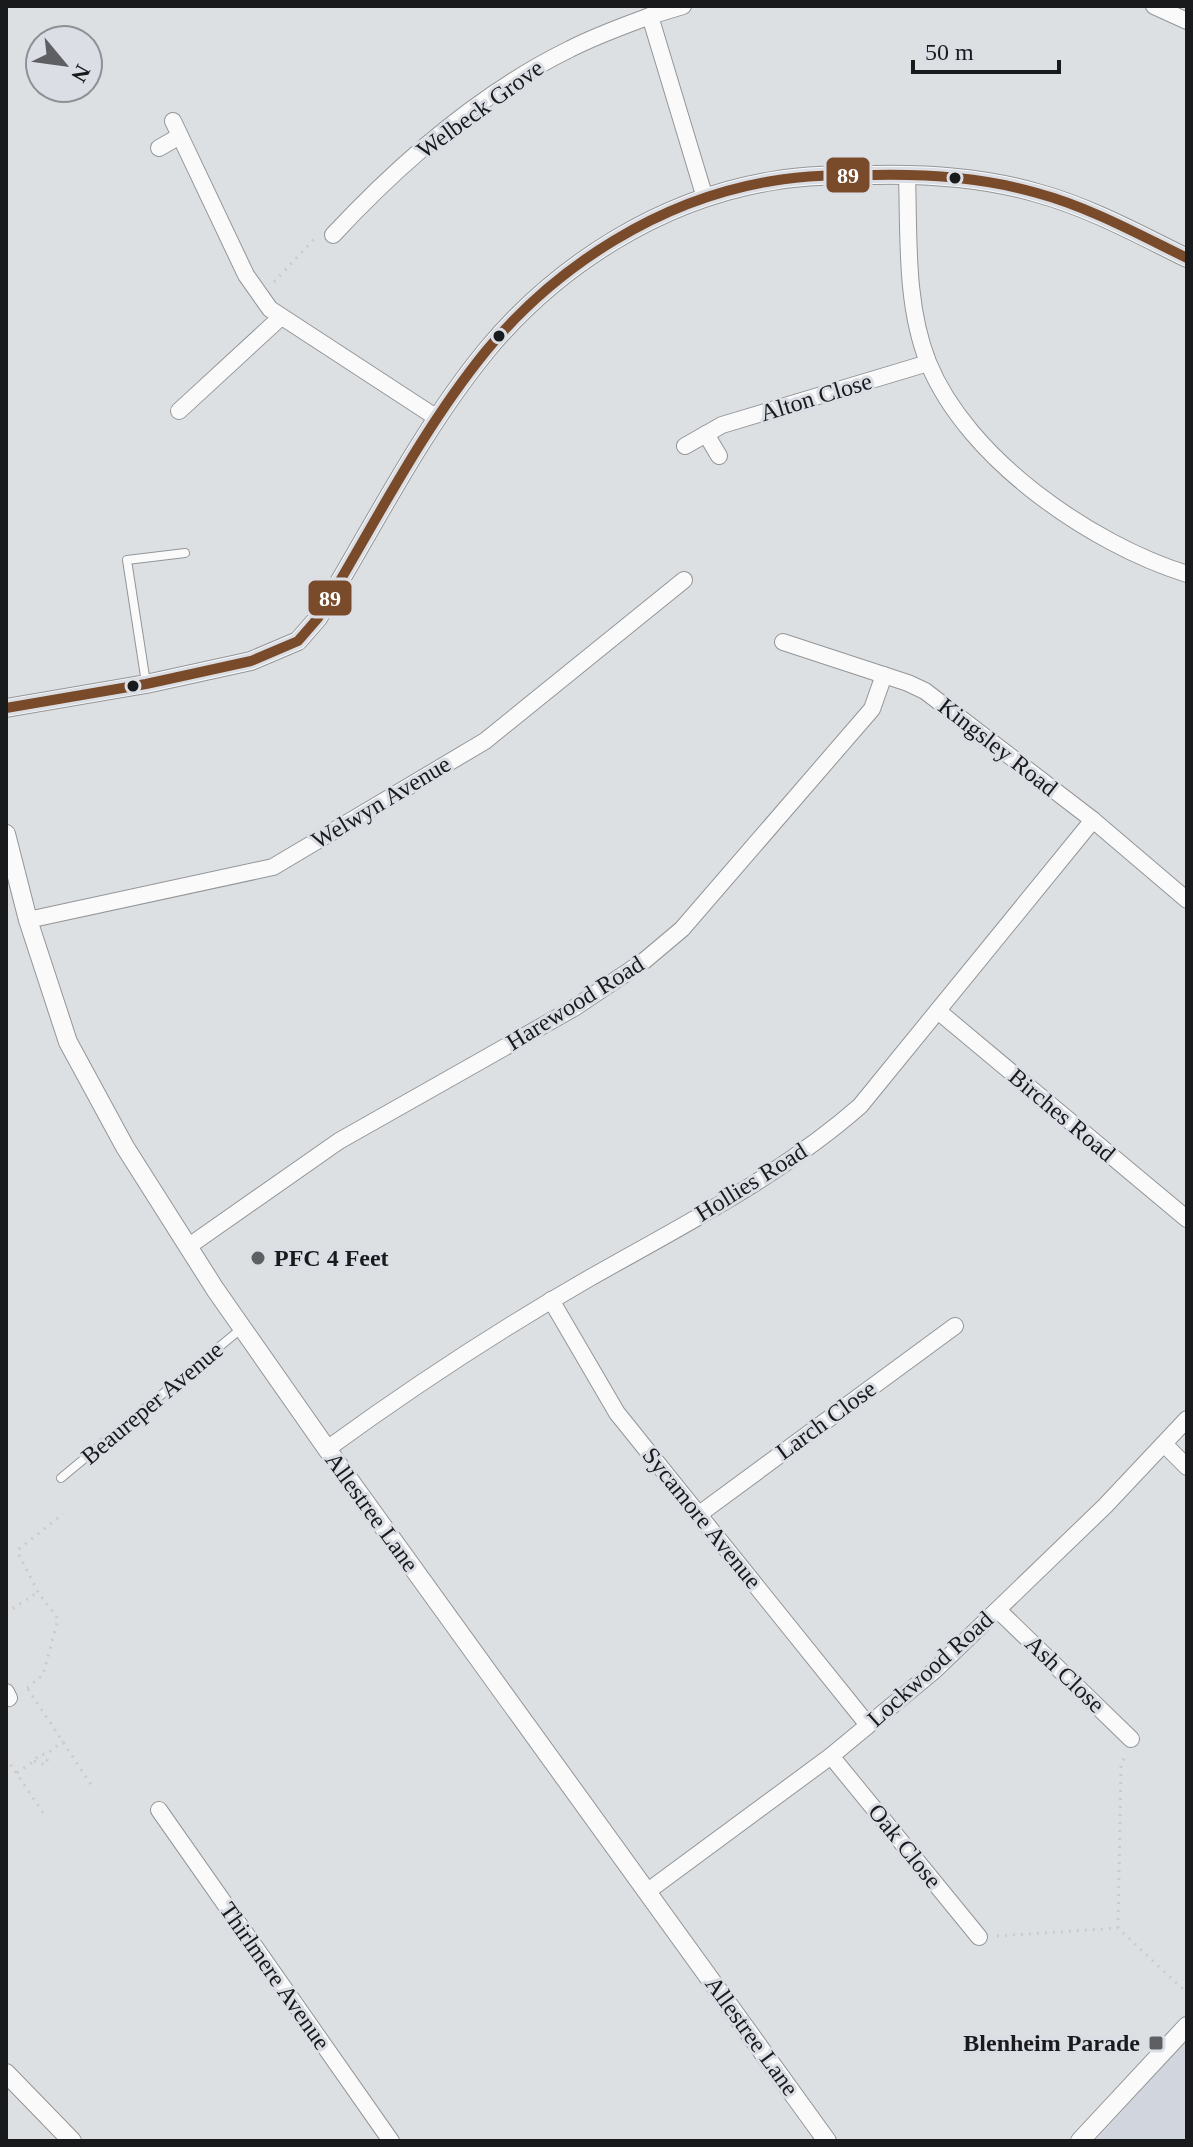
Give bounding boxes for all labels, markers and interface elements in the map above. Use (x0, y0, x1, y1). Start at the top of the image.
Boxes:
north arrow (24, 24, 104, 104)
scale bar (913, 24, 1059, 74)
text: 50 m (925, 39, 974, 65)
street label: Welbeck Grove (412, 55, 548, 163)
text: N (66, 60, 96, 87)
line badge: 89 (825, 156, 871, 194)
text: 89 (837, 163, 859, 188)
unlabelled marker (947, 170, 963, 186)
unlabelled marker (491, 328, 507, 344)
street label: Alton Close (757, 368, 875, 426)
line badge: 89 (307, 579, 353, 617)
text: 89 (319, 586, 341, 611)
unlabelled marker (125, 678, 141, 694)
street label: Kingsley Road (934, 693, 1062, 801)
street label: Welwyn Avenue (307, 750, 455, 854)
street label: Harewood Road (502, 950, 648, 1056)
street label: Birches Road (1004, 1063, 1120, 1167)
street label: Hollies Road (691, 1138, 811, 1226)
place label: PFC 4 Feet (274, 1245, 389, 1271)
marker: PFC 4 Feet (249, 1249, 267, 1267)
street label: Beaureper Avenue (76, 1336, 228, 1470)
street label: Larch Close (771, 1375, 881, 1465)
street label: Sycamore Avenue (637, 1442, 767, 1594)
street label: Allestree Lane (320, 1447, 424, 1577)
street label: Lockwood Road (862, 1606, 998, 1732)
street label: Ash Close (1020, 1630, 1110, 1718)
street label: Oak Close (863, 1799, 947, 1893)
street label: Thirlmere Avenue (215, 1897, 335, 2055)
street label: Allestree Lane (700, 1971, 804, 2101)
place label: Blenheim Parade (963, 2030, 1140, 2056)
marker: Blenheim Parade (1147, 2034, 1165, 2052)

